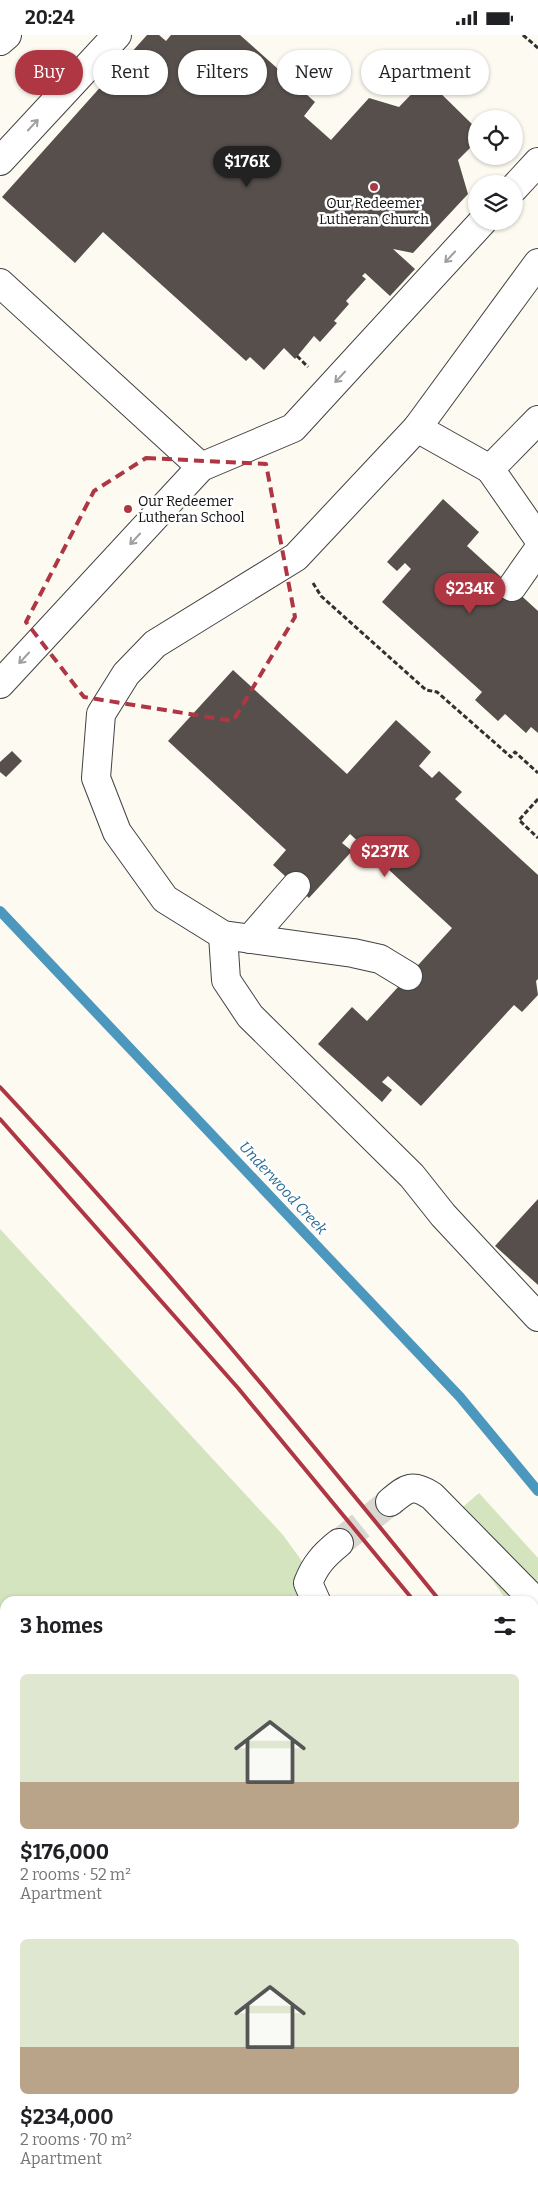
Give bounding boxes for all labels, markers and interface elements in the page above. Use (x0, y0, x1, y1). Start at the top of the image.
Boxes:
text: 20:24 (25, 6, 74, 29)
chip: Buy (15, 50, 83, 95)
chip: Rent (93, 50, 168, 95)
chip: Filters (178, 50, 267, 95)
chip: New (277, 50, 351, 95)
chip: Apartment (361, 50, 489, 95)
map controls (468, 110, 523, 230)
button: locate (468, 110, 523, 165)
one-way arrow (27, 119, 39, 132)
pin: $176K (212, 145, 282, 188)
text: $176K (224, 152, 270, 171)
button: layers (468, 175, 523, 230)
marker: Our Redeemer Lutheran Church (368, 181, 380, 193)
place label: Our Redeemer Lutheran Church (319, 195, 429, 228)
one-way arrow (444, 251, 456, 264)
one-way arrow (334, 370, 346, 383)
place label: Our Redeemer Lutheran School (138, 493, 245, 526)
marker: Our Redeemer Lutheran School (122, 503, 134, 515)
one-way arrow (129, 533, 141, 546)
pin: $234K (435, 573, 505, 615)
text: $234K (445, 579, 495, 598)
one-way arrow (18, 652, 30, 664)
pin: $237K (350, 835, 420, 878)
text: $237K (361, 842, 409, 861)
water label: Underwood Creek (235, 1138, 331, 1239)
icon: filters (491, 1612, 519, 1640)
text: 3 homes (20, 1613, 103, 1639)
icon: home (225, 1707, 315, 1797)
text: $176,000 (20, 1839, 109, 1865)
text: 2 rooms · 52 m² (20, 1865, 131, 1884)
text: Apartment (20, 1884, 102, 1903)
icon: home (225, 1972, 315, 2062)
text: $234,000 (20, 2104, 114, 2130)
text: 2 rooms · 70 m² (20, 2130, 132, 2149)
text: Apartment (20, 2149, 102, 2168)

